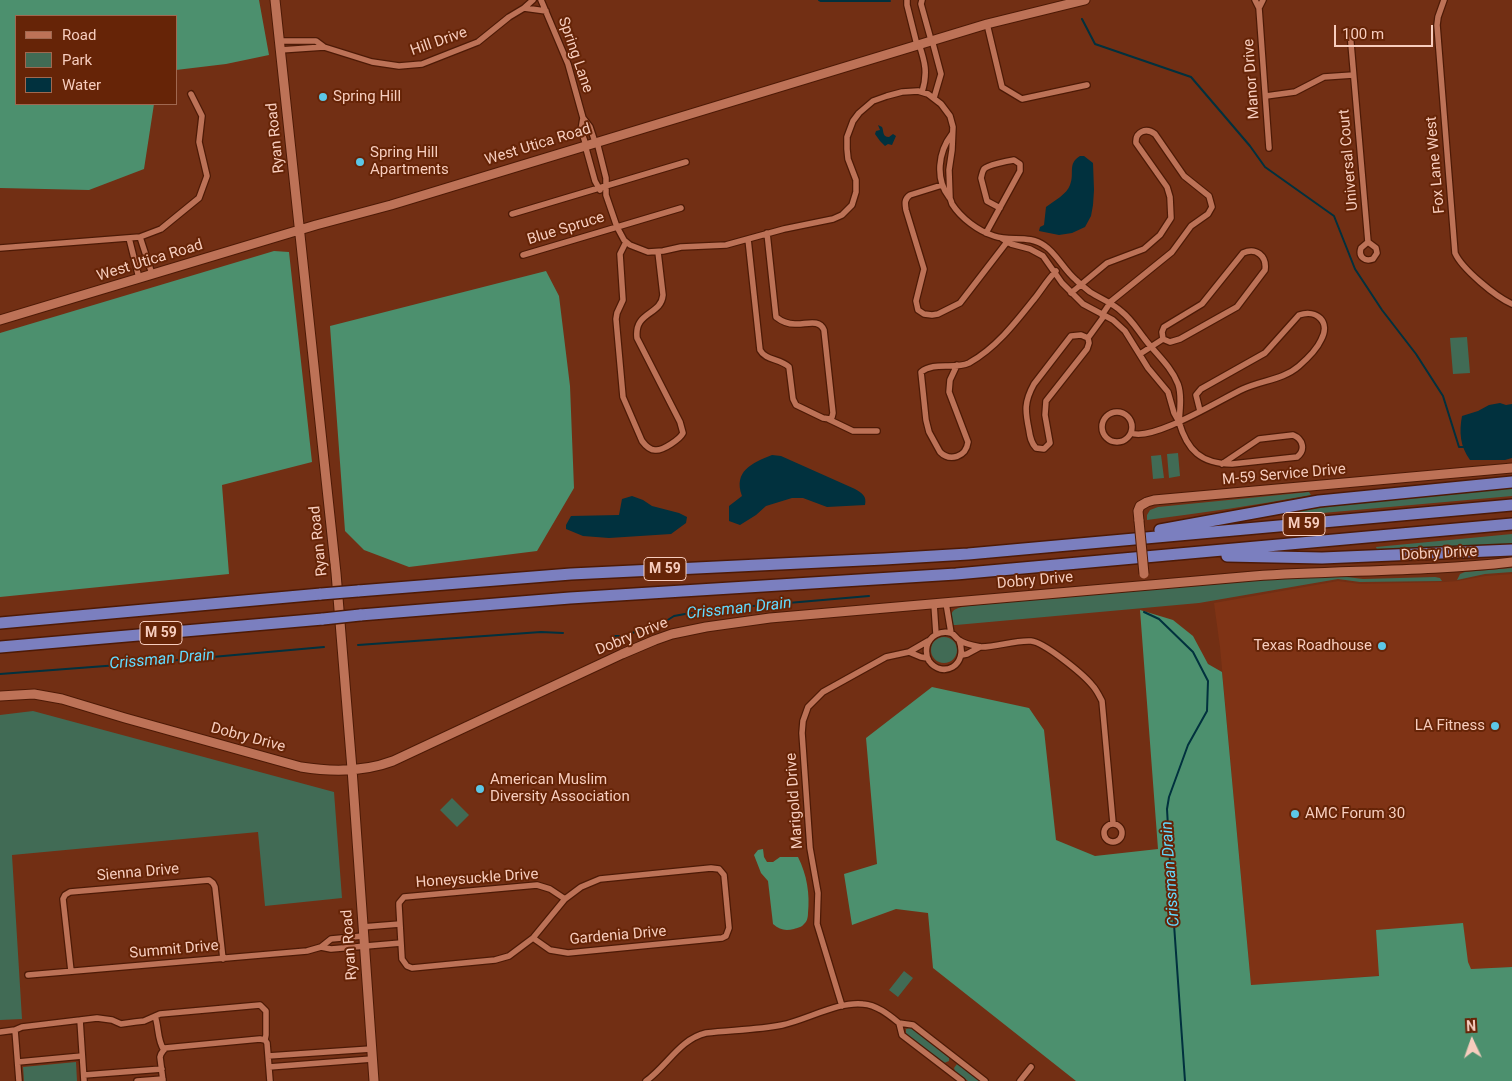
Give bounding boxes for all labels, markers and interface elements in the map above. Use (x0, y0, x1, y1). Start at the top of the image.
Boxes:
legend (15, 15, 178, 105)
street label: Spring Lane (554, 15, 596, 95)
scale bar (1337, 15, 1436, 47)
street label: Hill Drive (408, 24, 470, 60)
text: 100 m (1342, 25, 1384, 43)
text: Road (62, 26, 96, 44)
street label: Manor Drive (1240, 38, 1264, 120)
text: Park (62, 51, 92, 69)
text: Water (62, 76, 101, 94)
place label: Spring Hill (333, 88, 401, 106)
marker: Spring Hill (317, 91, 329, 103)
street label: Ryan Road (263, 102, 289, 174)
street label: Universal Court (1336, 108, 1362, 212)
street label: Fox Lane West (1423, 116, 1449, 214)
street label: West Utica Road (483, 120, 593, 170)
place label: Spring Hill Apartments (370, 144, 449, 179)
marker: Spring Hill Apartments (354, 156, 366, 168)
street label: Blue Spruce (525, 209, 607, 249)
street label: West Utica Road (95, 236, 205, 286)
street label: M-59 Service Drive (1221, 461, 1347, 489)
street label: Ryan Road (306, 505, 332, 577)
road number: M 59 (1283, 512, 1325, 536)
street label: Dobry Drive (1400, 543, 1478, 565)
road number: M 59 (644, 558, 686, 580)
street label: Dobry Drive (996, 569, 1074, 593)
water label: Crissman Drain (685, 594, 793, 624)
street label: Dobry Drive (593, 614, 671, 660)
road number: M 59 (140, 622, 182, 644)
place label: Texas Roadhouse (1254, 637, 1372, 655)
marker: Texas Roadhouse (1376, 640, 1388, 652)
water label: Crissman Drain (109, 646, 215, 674)
place label: LA Fitness (1415, 717, 1485, 735)
street label: Dobry Drive (209, 719, 287, 757)
marker: LA Fitness (1489, 720, 1501, 732)
street label: Marigold Drive (783, 752, 807, 850)
place label: American Muslim Diversity Association (490, 771, 630, 806)
marker: American Muslim Diversity Association (474, 783, 486, 795)
place label: AMC Forum 30 (1305, 805, 1405, 823)
marker: AMC Forum 30 (1289, 808, 1301, 820)
water label: Crissman Drain (1158, 821, 1184, 927)
street label: Sienna Drive (96, 860, 180, 886)
street label: Honeysuckle Drive (415, 866, 539, 892)
street label: Ryan Road (339, 909, 361, 981)
street label: Gardenia Drive (569, 923, 667, 949)
street label: Summit Drive (129, 937, 219, 963)
north arrow (1447, 1016, 1497, 1066)
text: N (1466, 1018, 1477, 1034)

